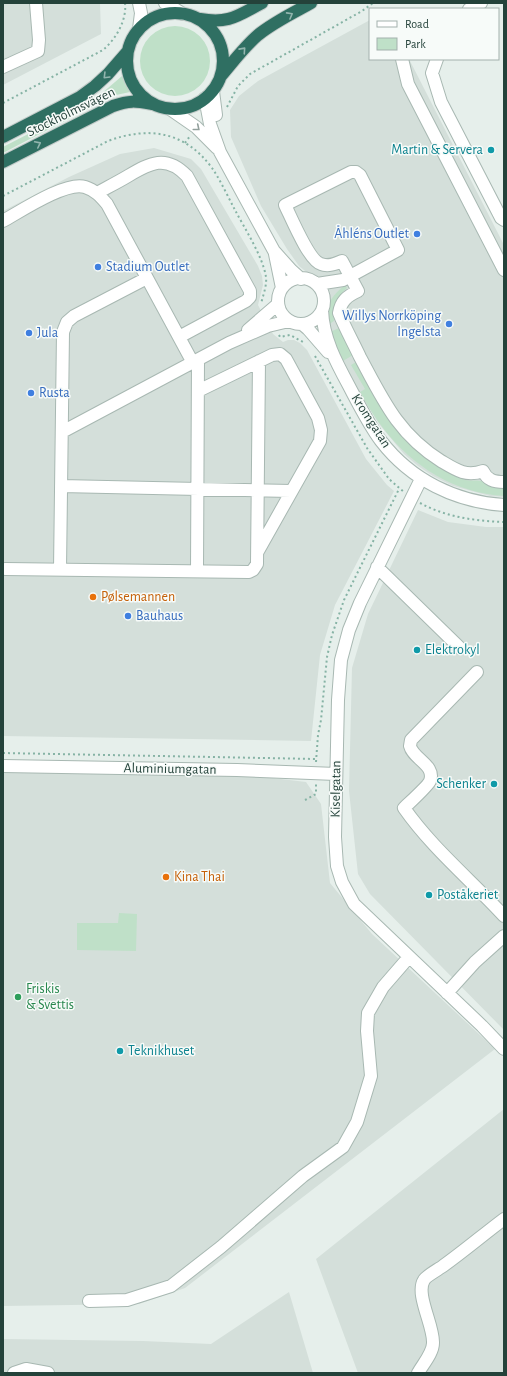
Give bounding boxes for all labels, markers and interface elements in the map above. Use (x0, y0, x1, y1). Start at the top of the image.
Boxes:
legend (369, 8, 499, 60)
one-way arrow (286, 12, 293, 19)
text: Road (405, 18, 429, 30)
text: Park (405, 38, 426, 50)
one-way arrow (238, 47, 245, 55)
one-way arrow (103, 71, 111, 79)
street label: Stockholmsvägen (25, 85, 117, 139)
one-way arrow (192, 124, 199, 131)
one-way arrow (34, 142, 41, 149)
place label: Martin & Servera (391, 143, 484, 157)
marker: Martin & Servera (486, 145, 496, 155)
place label: Åhléns Outlet (334, 225, 410, 241)
marker: Åhléns Outlet (412, 229, 422, 239)
place label: Stadium Outlet (106, 260, 190, 274)
marker: Stadium Outlet (93, 262, 103, 272)
place label: Willys Norrköping Ingelsta (342, 309, 442, 339)
marker: Willys Norrköping Ingelsta (444, 319, 454, 329)
place label: Jula (37, 326, 59, 340)
marker: Jula (24, 328, 34, 338)
place label: Rusta (39, 386, 70, 400)
marker: Rusta (26, 388, 36, 398)
street label: Kromgatan (348, 392, 394, 450)
place label: Pølsemannen (101, 590, 175, 604)
marker: Pølsemannen (88, 592, 98, 602)
place label: Bauhaus (136, 609, 183, 623)
marker: Bauhaus (123, 611, 133, 621)
place label: Elektrokyl (425, 643, 480, 657)
marker: Elektrokyl (412, 645, 422, 655)
street label: Kiselgatan (329, 760, 343, 818)
street label: Aluminiumgatan (123, 761, 217, 777)
place label: Schenker (436, 777, 486, 791)
marker: Schenker (489, 779, 499, 789)
place label: Kina Thai (174, 870, 225, 884)
marker: Kina Thai (161, 872, 171, 882)
place label: Poståkeriet (437, 888, 499, 902)
marker: Poståkeriet (424, 890, 434, 900)
place label: Friskis & Svettis (26, 982, 74, 1012)
marker: Friskis & Svettis (13, 992, 23, 1002)
place label: Teknikhuset (128, 1044, 195, 1058)
marker: Teknikhuset (115, 1046, 125, 1056)

